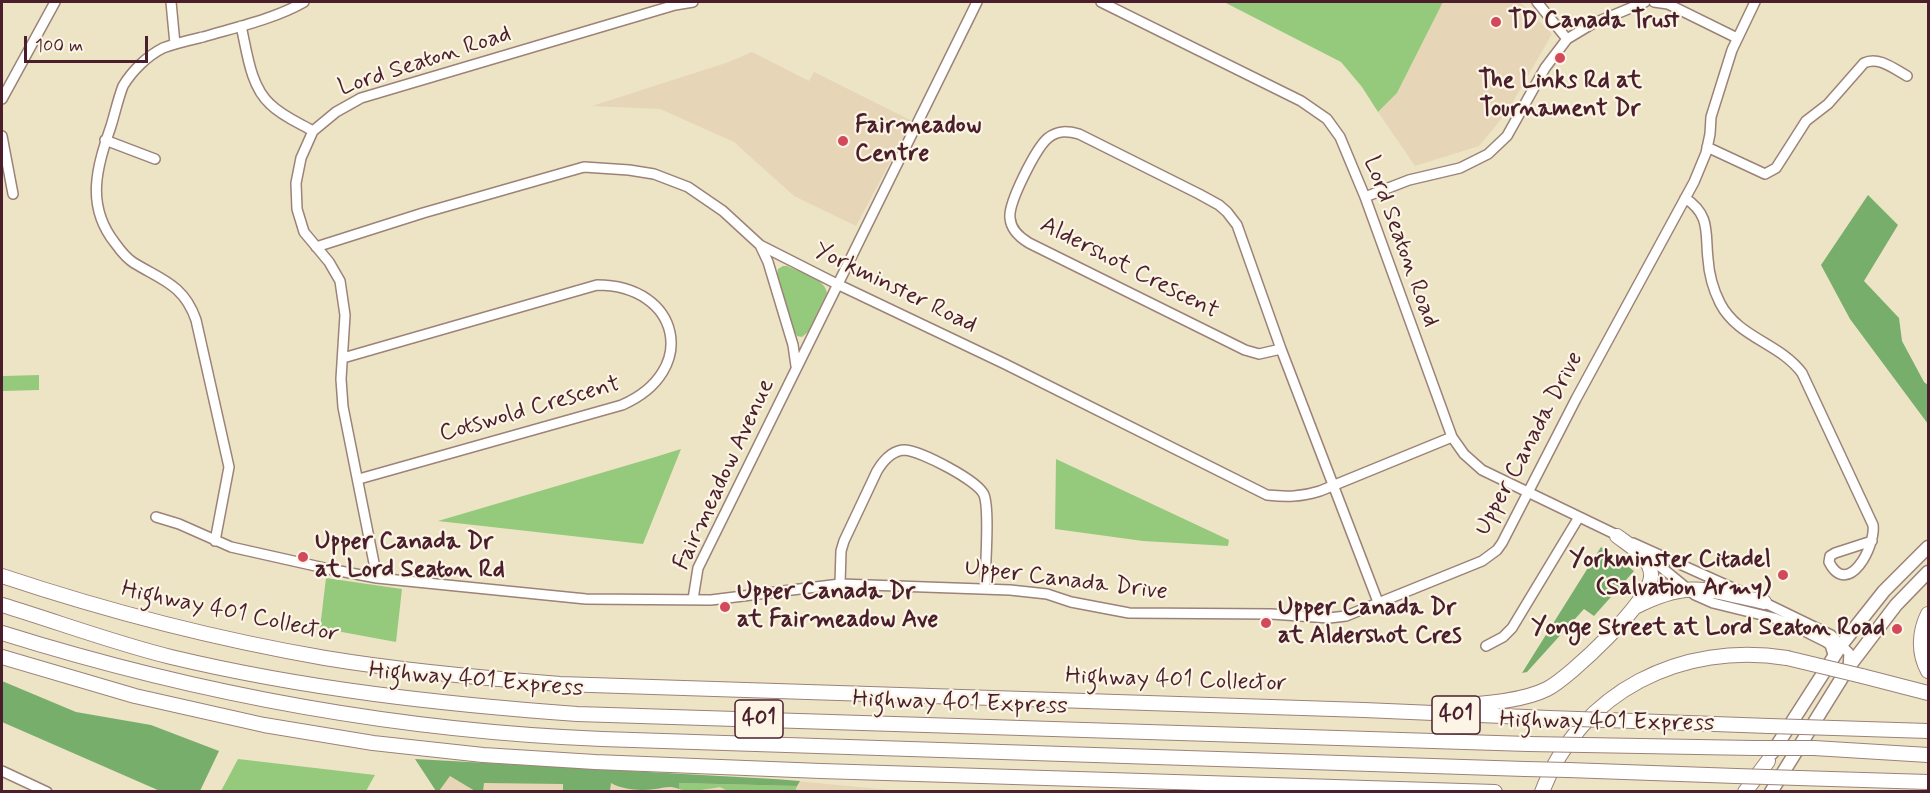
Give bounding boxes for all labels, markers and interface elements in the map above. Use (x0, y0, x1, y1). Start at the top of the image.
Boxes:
place label: TD Canada Trust (1508, 8, 1679, 36)
marker: TD Canada Trust (1489, 15, 1503, 29)
street label: Lord Seaton Road (335, 21, 515, 103)
scale bar (27, 24, 152, 62)
text: 100 m (35, 34, 83, 58)
marker: The Links Rd at Tournament Dr (1553, 51, 1567, 65)
place label: The Links Rd at Tournament Dr (1478, 68, 1642, 124)
place label: Fairmeadow Centre (855, 113, 981, 169)
marker: Fairmeadow Centre (836, 134, 850, 148)
street label: Lord Seaton Road (1356, 153, 1444, 331)
street label: Aldershot Crescent (1035, 211, 1223, 327)
street label: Yorkminster Road (809, 237, 981, 341)
street label: Upper Canada Drive (1469, 347, 1591, 541)
street label: Cotswold Crescent (436, 370, 624, 450)
street label: Fairmeadow Avenue (668, 375, 782, 575)
place label: Upper Canada Dr at Lord Seaton Rd (315, 529, 505, 585)
place label: Yorkminster Citadel (Salvation Army) (1569, 547, 1771, 603)
marker: Upper Canada Dr at Lord Seaton Rd (296, 550, 310, 564)
street label: Upper Canada Drive (963, 554, 1169, 608)
marker: Yorkminster Citadel (Salvation Army) (1776, 568, 1790, 582)
street label: Highway 401 Collector (119, 576, 341, 650)
place label: Upper Canada Dr at Fairmeadow Ave (737, 579, 938, 635)
place label: Upper Canada Dr at Aldershot Cres (1278, 595, 1462, 651)
marker: Upper Canada Dr at Fairmeadow Ave (718, 600, 732, 614)
place label: Yonge Street at Lord Seaton Road (1531, 615, 1885, 643)
marker: Upper Canada Dr at Aldershot Cres (1259, 616, 1273, 630)
marker: Yonge Street at Lord Seaton Road (1890, 622, 1904, 636)
street label: Highway 401 Express (367, 657, 585, 705)
street label: Highway 401 Collector (1065, 663, 1287, 699)
street label: Highway 401 Express (852, 686, 1068, 722)
road number: 401 (1432, 696, 1480, 734)
road number: 401 (735, 700, 783, 738)
street label: Highway 401 Express (1499, 707, 1715, 739)

